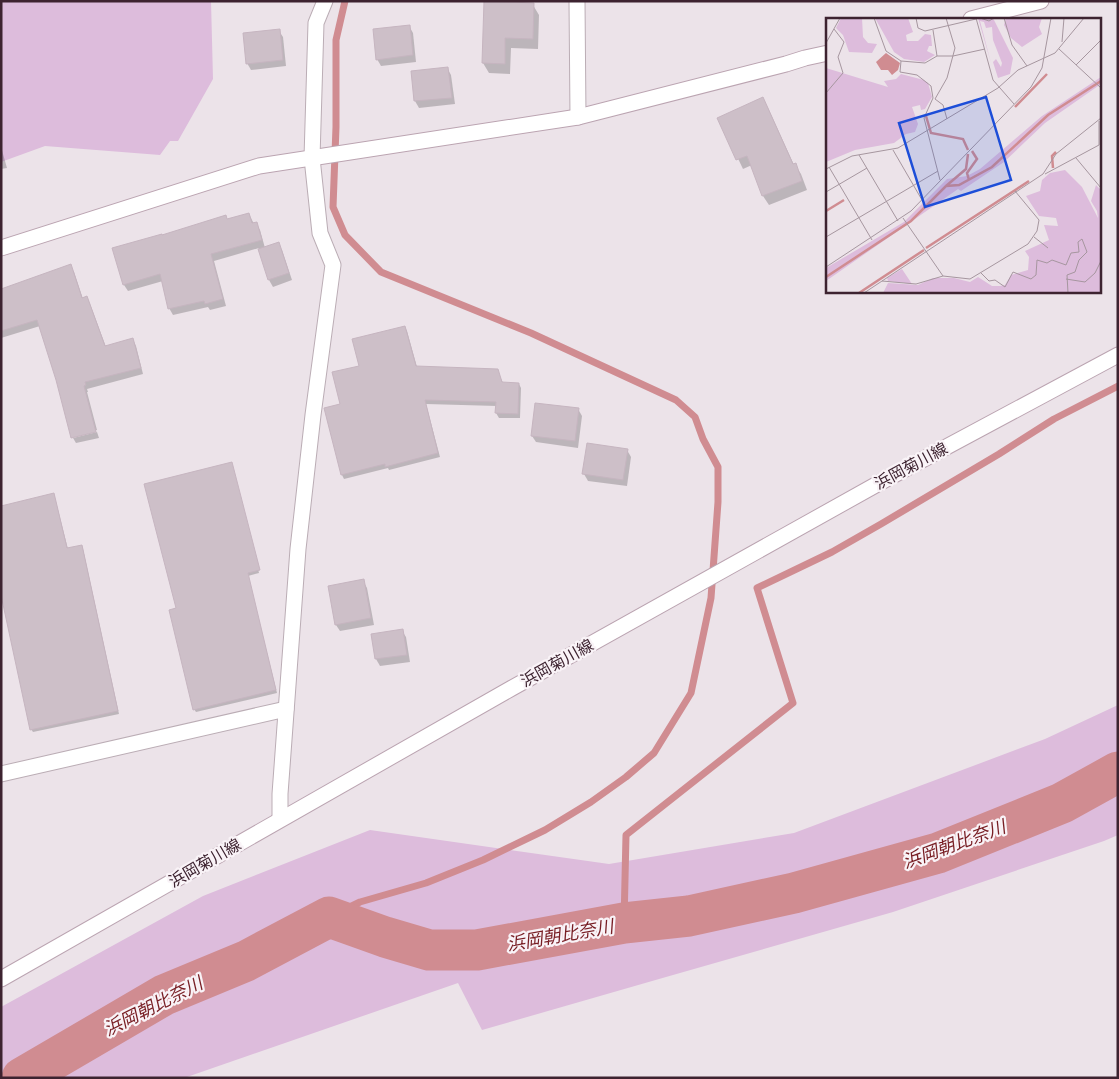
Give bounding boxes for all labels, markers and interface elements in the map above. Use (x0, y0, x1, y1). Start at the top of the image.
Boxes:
inset map (826, 18, 1102, 292)
street label: 浜岡菊川線 (871, 439, 951, 493)
street label: 浜岡菊川線 (517, 635, 597, 691)
water label: 浜岡朝比奈川 (900, 815, 1010, 872)
street label: 浜岡菊川線 (166, 835, 244, 891)
water label: 浜岡朝比奈川 (505, 915, 617, 955)
water label: 浜岡朝比奈川 (100, 971, 208, 1040)

